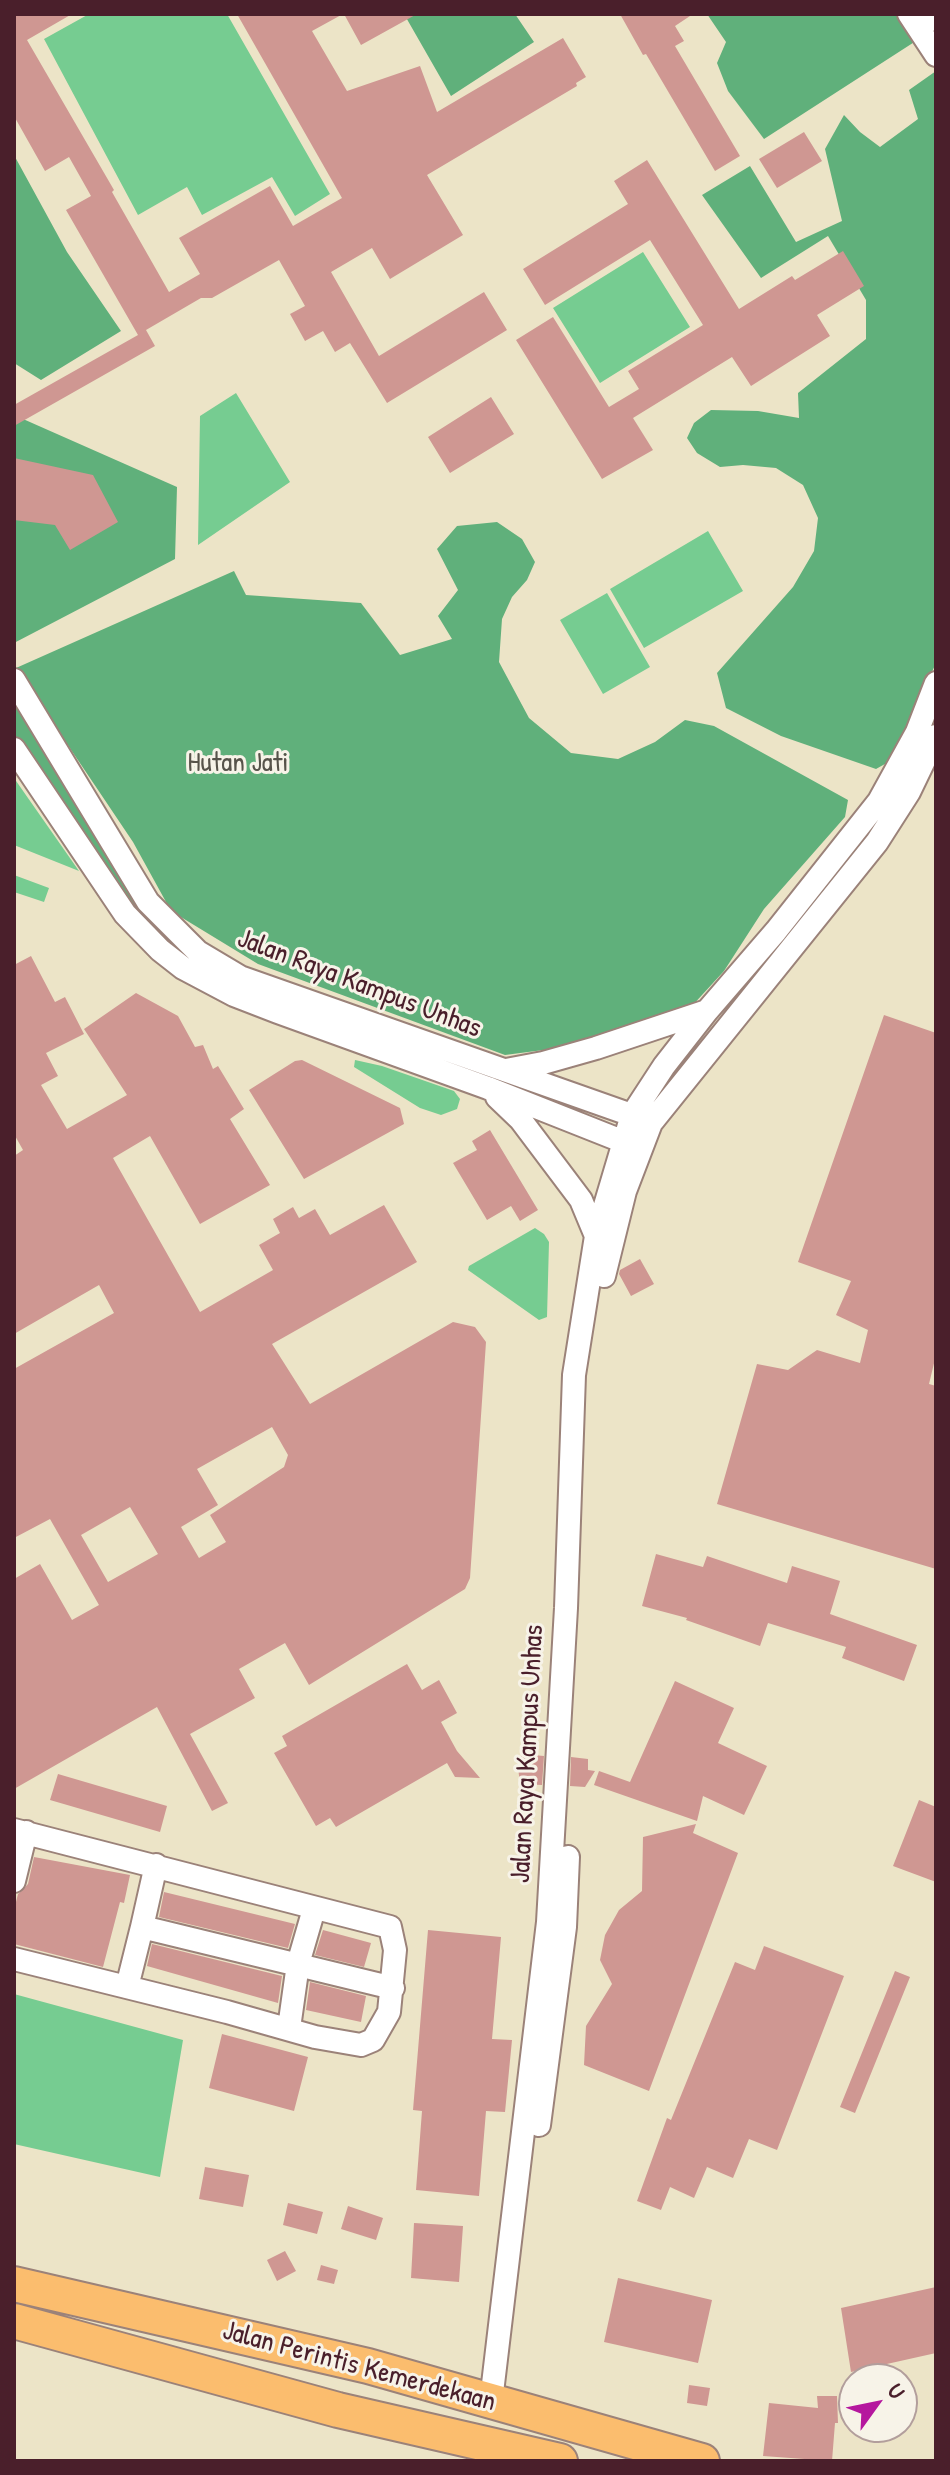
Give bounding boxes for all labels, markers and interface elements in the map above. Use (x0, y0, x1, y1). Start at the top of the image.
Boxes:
park label: Hutan Jati (187, 747, 289, 781)
street label: Jalan Raya Kampus Unhas (232, 922, 486, 1046)
street label: Jalan Raya Kampus Unhas (504, 1624, 552, 1884)
street label: Jalan Perintis Kemerdekaan (219, 2314, 499, 2420)
north arrow (838, 2363, 918, 2443)
text: U (881, 2378, 912, 2404)

